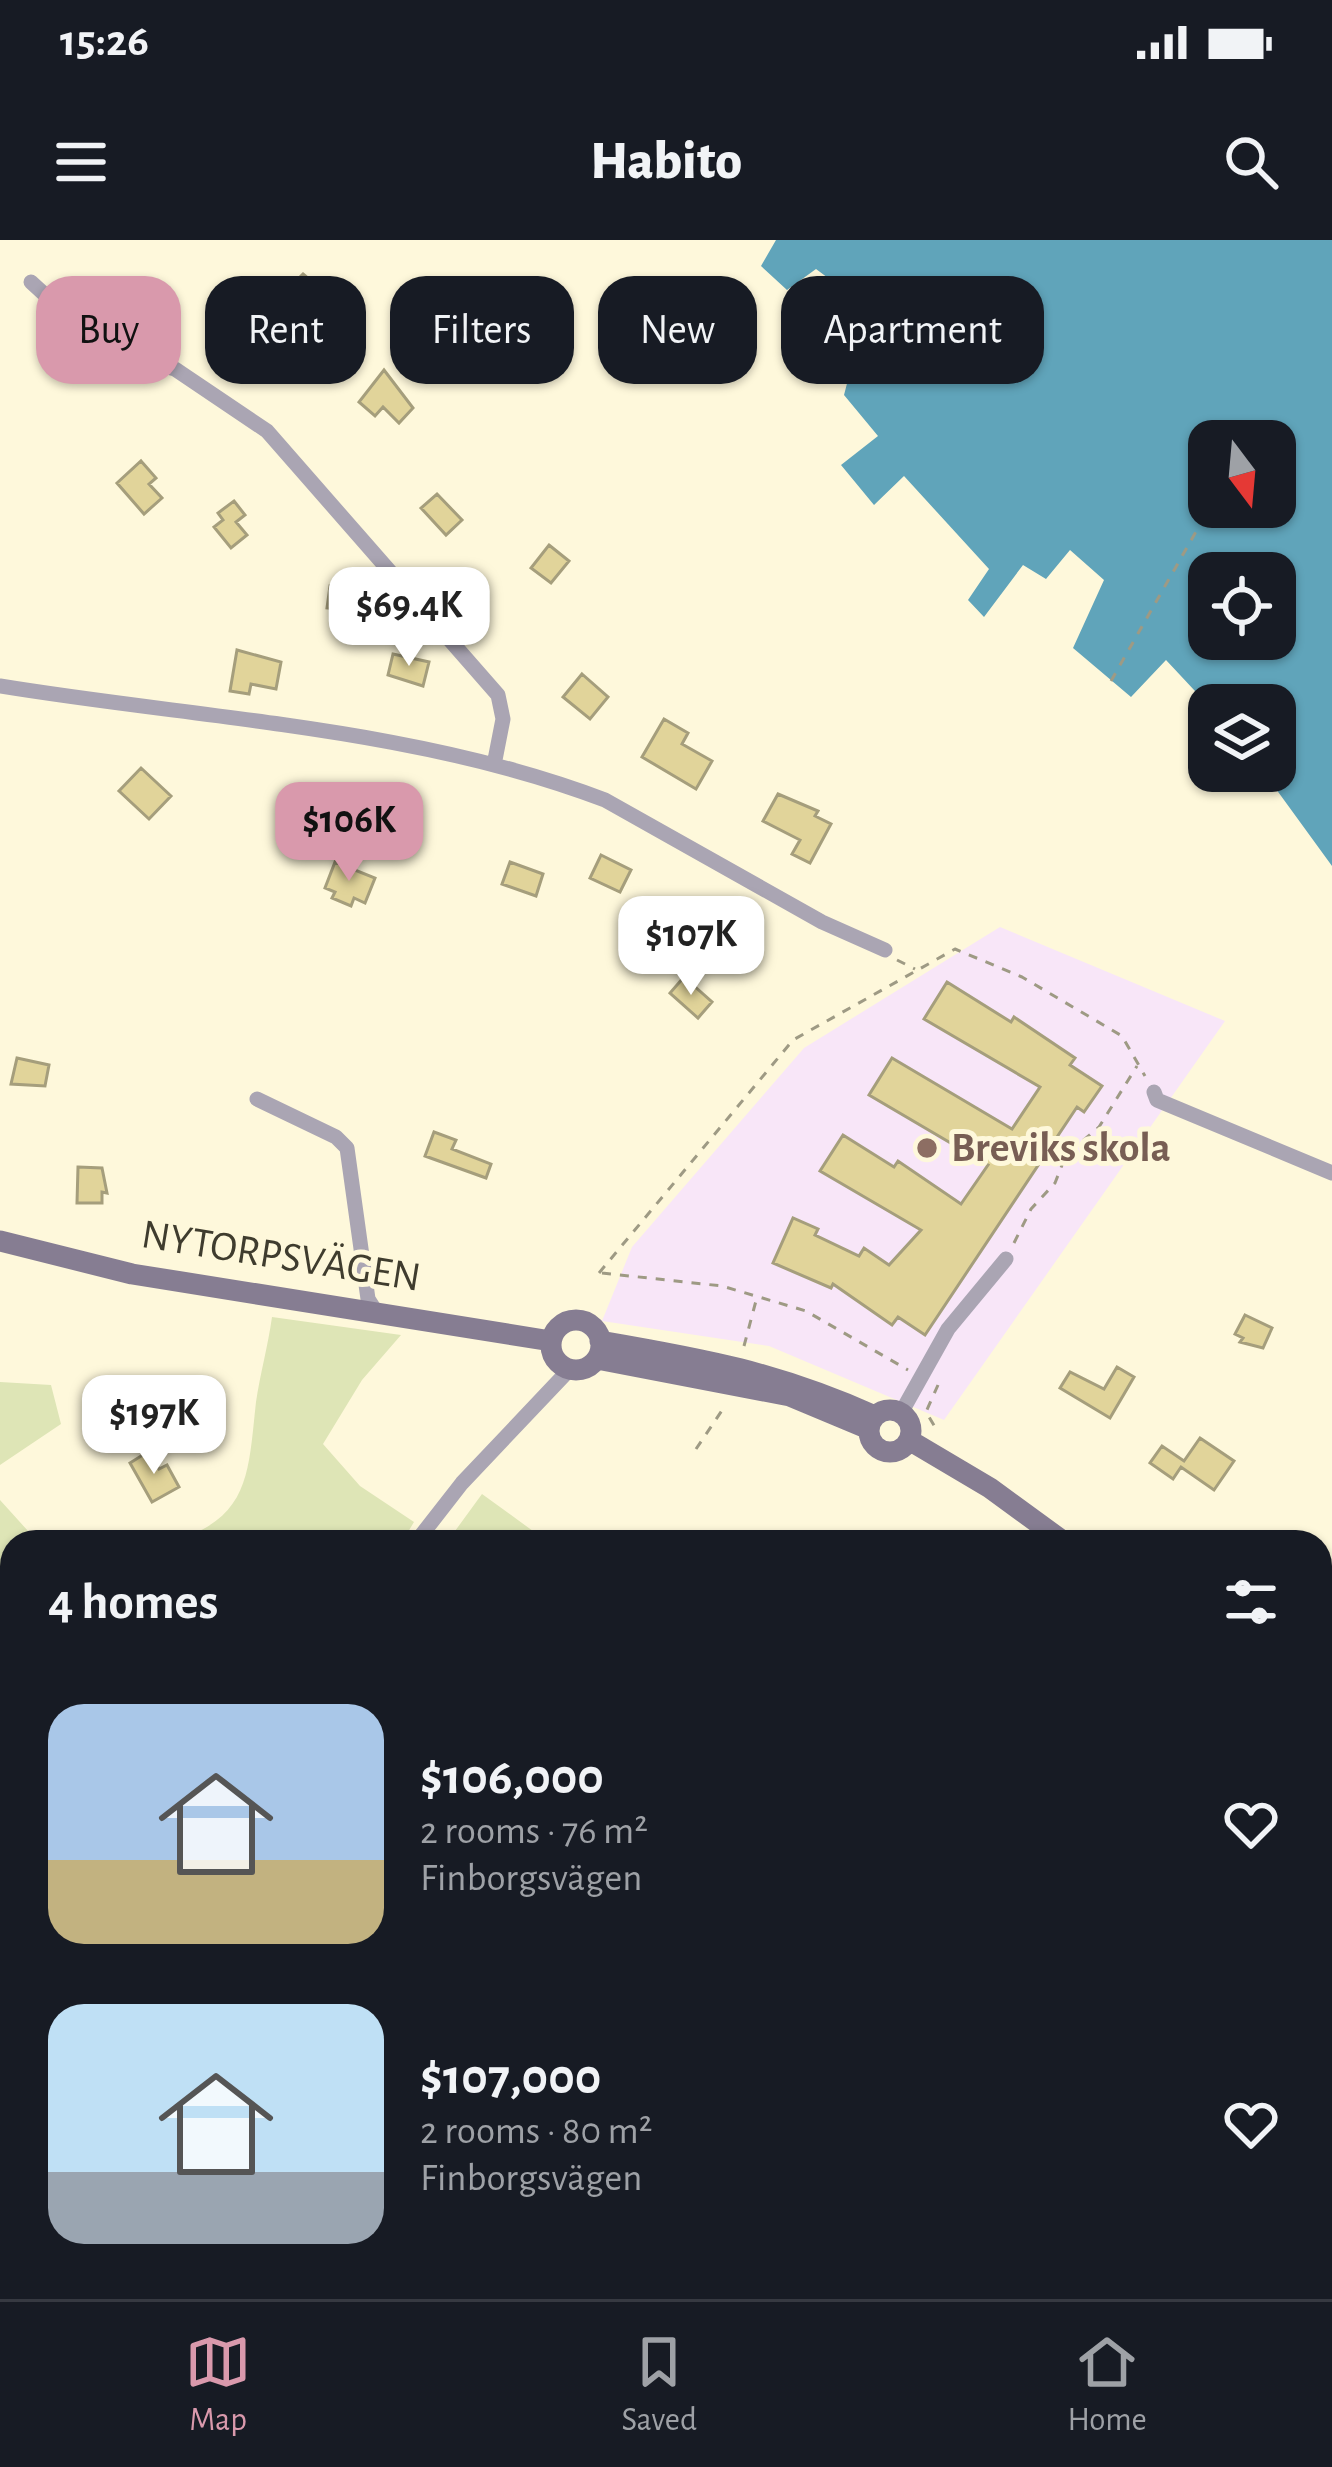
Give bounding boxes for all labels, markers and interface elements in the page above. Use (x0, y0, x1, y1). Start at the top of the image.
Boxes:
text: 15:26 (60, 19, 149, 64)
icon: menu (48, 129, 114, 195)
icon: search (1218, 129, 1284, 195)
text: Habito (590, 135, 742, 189)
chip: Buy (36, 276, 181, 384)
chip: Rent (205, 276, 366, 384)
chip: Filters (390, 276, 574, 384)
chip: New (598, 276, 757, 384)
chip: Apartment (781, 276, 1044, 384)
north arrow (1188, 420, 1296, 528)
map controls (1188, 420, 1296, 792)
button: locate (1188, 552, 1296, 660)
pin: $69.4K (311, 567, 507, 669)
text: $69.4K (356, 586, 462, 625)
button: layers (1188, 684, 1296, 792)
pin: $106K (265, 782, 433, 884)
text: $106K (302, 801, 396, 840)
pin: $107K (607, 896, 775, 998)
text: $107K (645, 915, 737, 954)
place label: Breviks skola (951, 1127, 1171, 1169)
marker: Breviks skola (914, 1135, 940, 1161)
street label: NYTORPSVÄGEN (138, 1211, 424, 1299)
pin: $197K (70, 1375, 238, 1477)
text: $197K (109, 1394, 199, 1433)
icon: filters (1218, 1569, 1284, 1635)
text: 4 homes (48, 1577, 218, 1628)
icon: home (144, 1752, 288, 1896)
text: $106,000 (420, 1752, 604, 1803)
icon: heart (1218, 1791, 1284, 1857)
text: 2 rooms · 76 m² (420, 1812, 648, 1851)
text: Finborgsvägen (420, 1859, 642, 1898)
icon: home (144, 2052, 288, 2196)
text: $107,000 (420, 2052, 601, 2103)
icon: heart (1218, 2091, 1284, 2157)
text: 2 rooms · 80 m² (420, 2112, 652, 2151)
text: Finborgsvägen (420, 2159, 642, 2198)
tab: Map (185, 2329, 251, 2441)
tab: Saved (622, 2329, 697, 2441)
tab: Home (1067, 2329, 1147, 2441)

